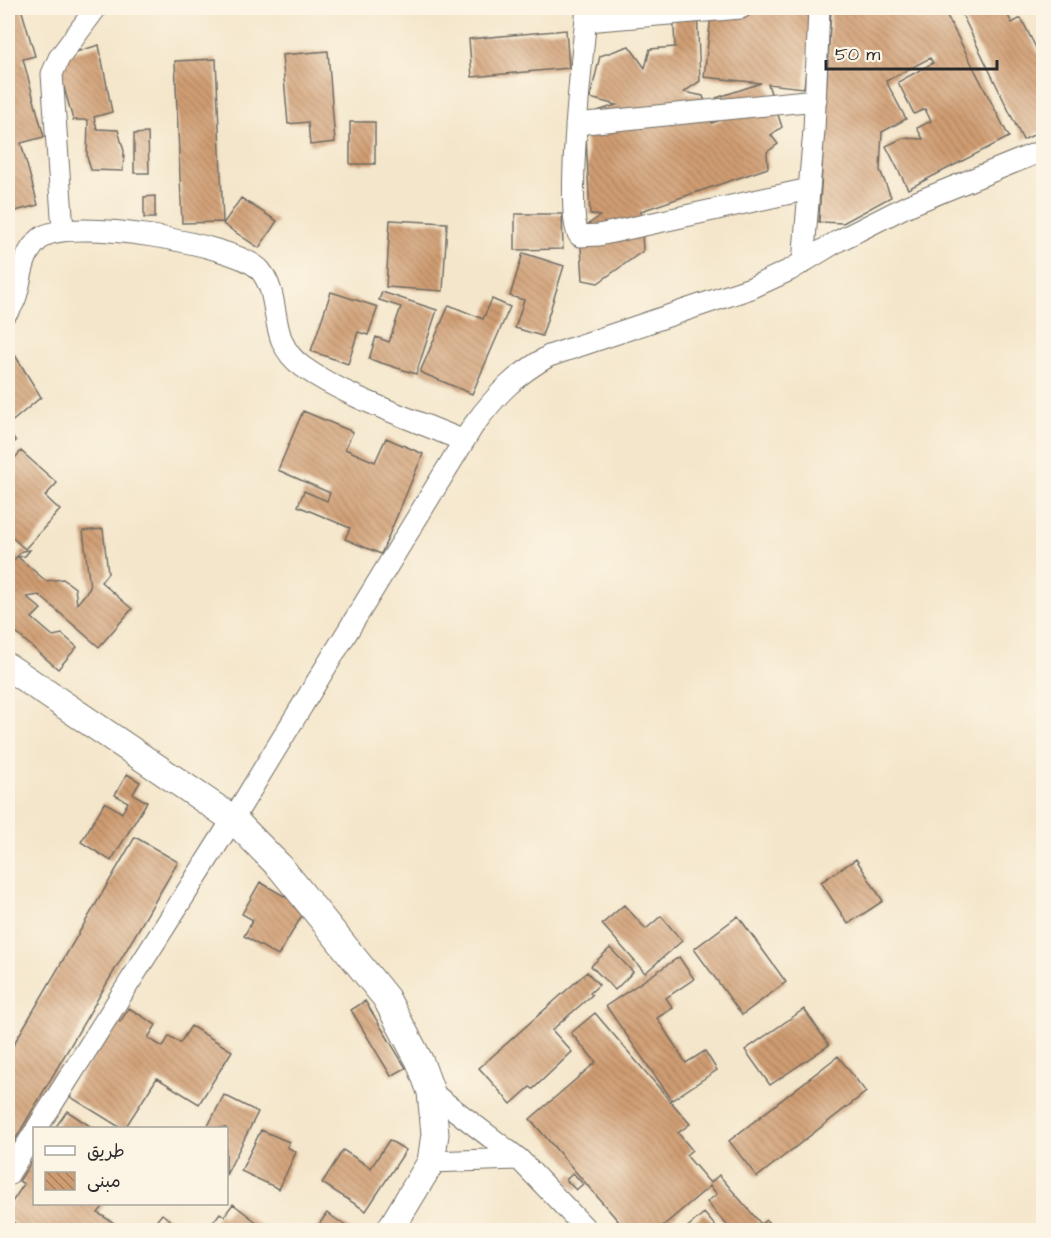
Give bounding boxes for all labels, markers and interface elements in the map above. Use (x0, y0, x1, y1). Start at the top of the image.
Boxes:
scale bar (826, 33, 997, 71)
text: 50 m (835, 42, 880, 67)
legend (33, 1127, 228, 1205)
text: طريق (87, 1139, 125, 1164)
text: مبنى (87, 1169, 121, 1194)

